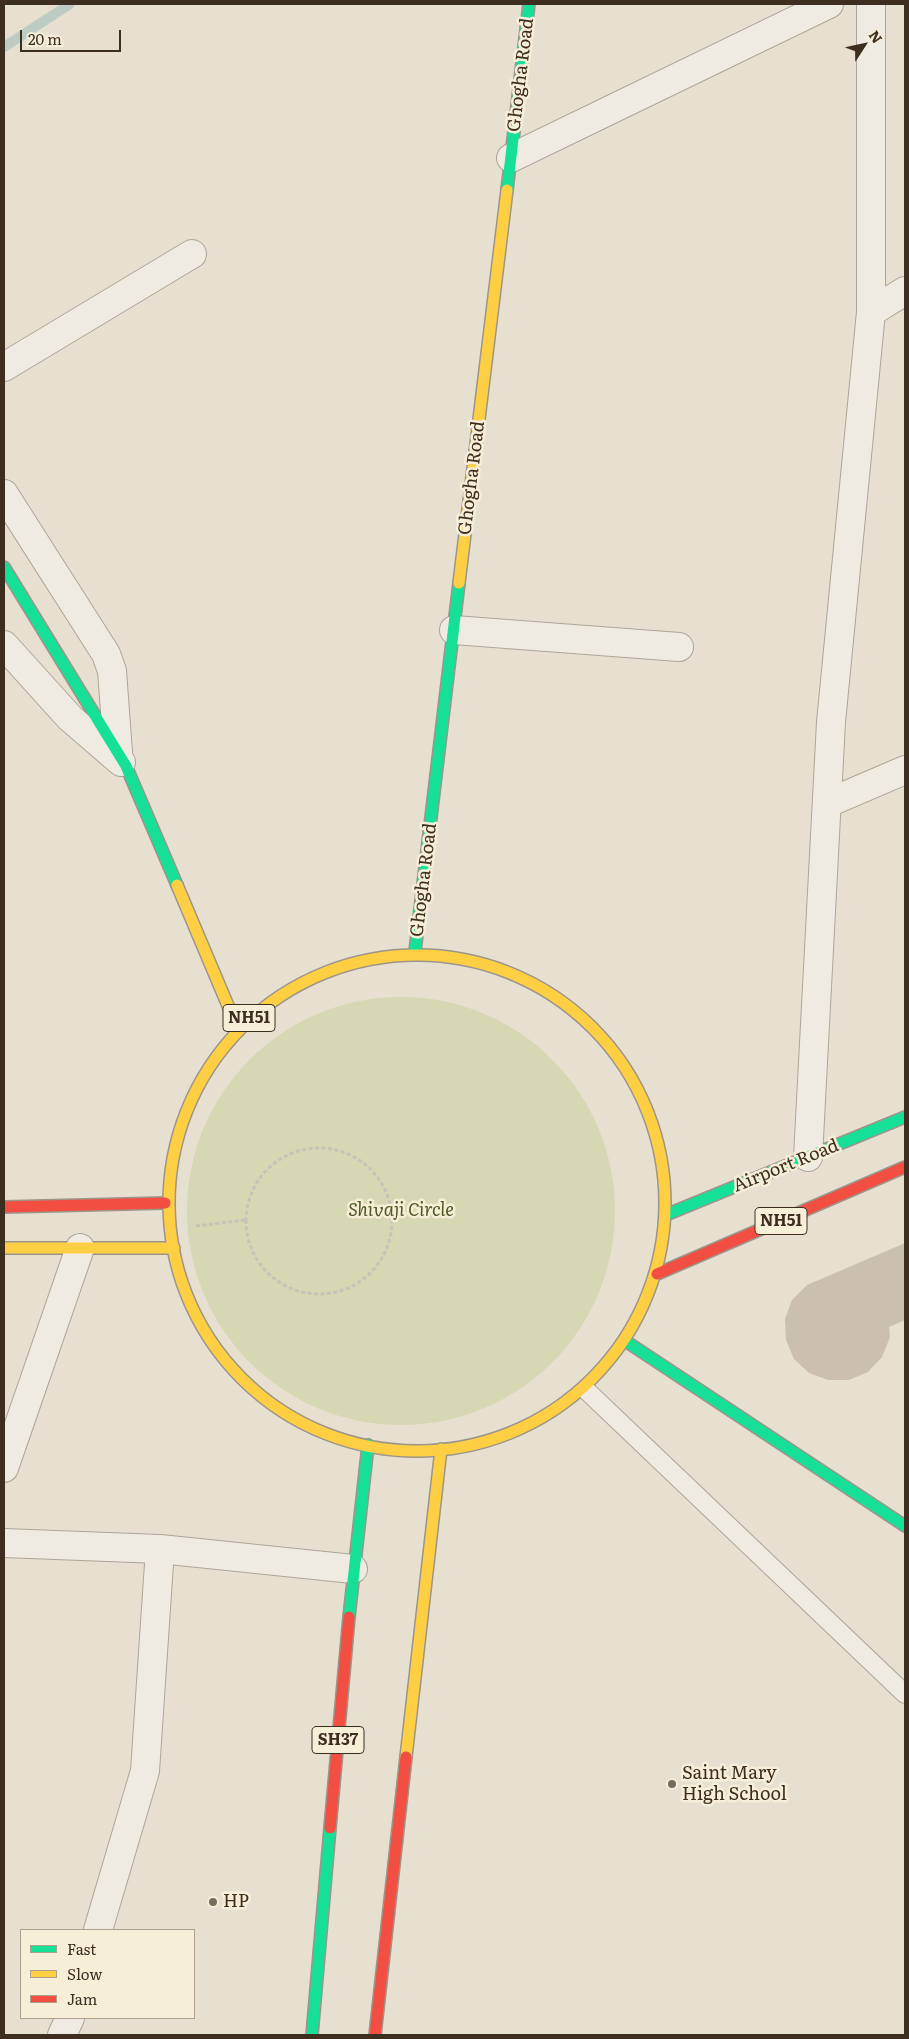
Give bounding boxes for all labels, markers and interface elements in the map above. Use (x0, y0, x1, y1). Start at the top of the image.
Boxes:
street label: Ghogha Road (503, 17, 539, 133)
scale bar (22, 20, 124, 52)
north arrow (839, 20, 889, 70)
text: N (865, 26, 888, 47)
text: 20 m (28, 27, 62, 50)
street label: Ghogha Road (454, 420, 490, 536)
street label: Ghogha Road (406, 822, 442, 938)
road number: NH51 (223, 1004, 275, 1032)
street label: Airport Road (730, 1135, 842, 1197)
park label: Shivaji Circle (348, 1200, 454, 1222)
road number: NH51 (755, 1208, 807, 1234)
road number: SH37 (312, 1726, 364, 1754)
place label: Saint Mary High School (682, 1763, 787, 1806)
marker: Saint Mary High School (666, 1778, 678, 1790)
place label: HP (223, 1891, 249, 1913)
marker: HP (207, 1896, 219, 1908)
legend (20, 1929, 195, 2019)
text: Fast (67, 1937, 96, 1960)
text: Slow (67, 1962, 102, 1985)
text: Jam (67, 1987, 97, 2010)

